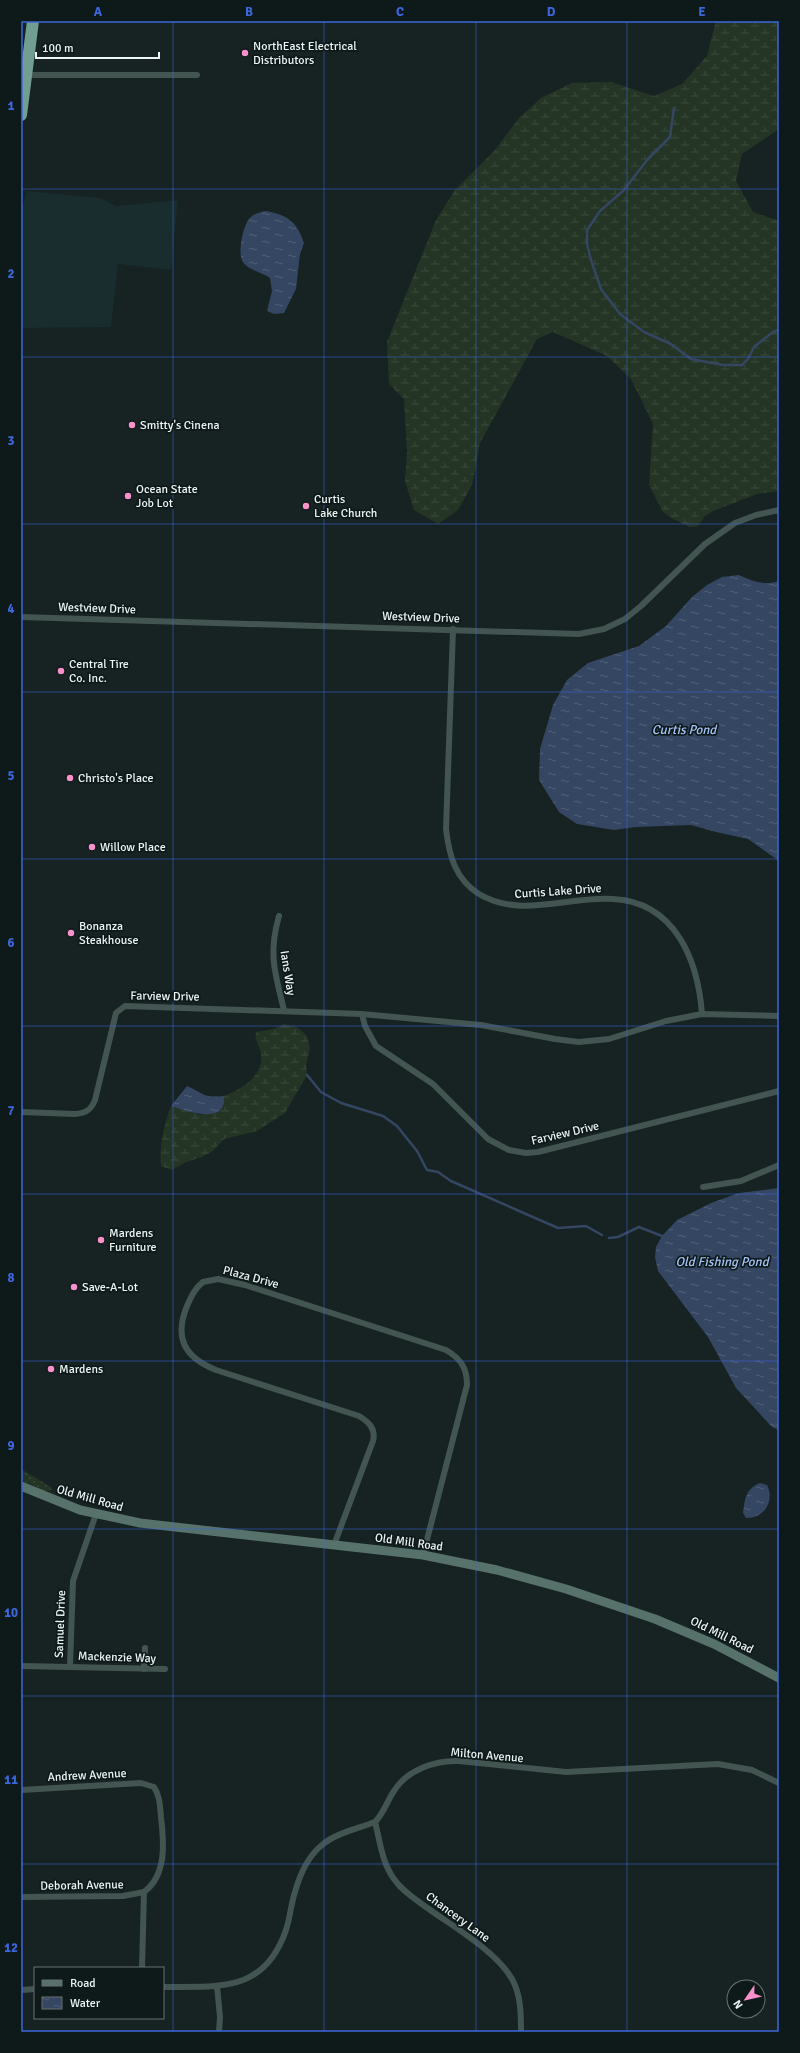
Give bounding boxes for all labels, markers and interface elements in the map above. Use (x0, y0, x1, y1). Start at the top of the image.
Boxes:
text: A (94, 4, 103, 20)
text: B (245, 4, 253, 20)
text: C (396, 4, 404, 20)
text: D (547, 4, 556, 20)
text: E (698, 4, 706, 20)
scale bar (36, 34, 159, 60)
place label: NorthEast Electrical Distributors (253, 39, 357, 68)
text: 100 m (42, 41, 74, 56)
marker: NorthEast Electrical Distributors (240, 48, 250, 58)
text: 1 (7, 98, 15, 114)
text: 2 (7, 266, 15, 282)
place label: Smitty's Cinena (140, 418, 220, 433)
marker: Smitty's Cinena (127, 420, 137, 430)
text: 3 (7, 433, 15, 449)
place label: Ocean State Job Lot (136, 482, 198, 511)
marker: Ocean State Job Lot (123, 491, 133, 501)
place label: Curtis Lake Church (314, 492, 377, 521)
marker: Curtis Lake Church (301, 501, 311, 511)
street label: Westview Drive (58, 600, 136, 617)
text: 4 (7, 601, 15, 617)
street label: Westview Drive (382, 609, 460, 626)
place label: Central Tire Co. Inc. (69, 657, 129, 686)
marker: Central Tire Co. Inc. (56, 666, 66, 676)
water label: Curtis Pond (652, 722, 718, 738)
text: 5 (7, 768, 15, 784)
place label: Christo's Place (78, 771, 154, 786)
marker: Christo's Place (65, 773, 75, 783)
place label: Willow Place (100, 840, 166, 855)
marker: Willow Place (87, 842, 97, 852)
street label: Curtis Lake Drive (514, 881, 602, 902)
place label: Bonanza Steakhouse (79, 919, 138, 948)
marker: Bonanza Steakhouse (66, 928, 76, 938)
text: 6 (7, 935, 15, 951)
street label: Ians Way (277, 950, 299, 997)
street label: Farview Drive (130, 988, 200, 1005)
text: 7 (7, 1103, 15, 1119)
street label: Farview Drive (530, 1118, 601, 1149)
place label: Mardens Furniture (109, 1226, 157, 1255)
marker: Mardens Furniture (96, 1235, 106, 1245)
water label: Old Fishing Pond (675, 1254, 771, 1270)
street label: Plaza Drive (221, 1263, 281, 1292)
text: 8 (7, 1270, 15, 1286)
place label: Save-A-Lot (82, 1280, 138, 1295)
marker: Save-A-Lot (69, 1282, 79, 1292)
place label: Mardens (59, 1362, 103, 1377)
marker: Mardens (46, 1364, 56, 1374)
text: 9 (7, 1438, 15, 1454)
street label: Old Mill Road (55, 1482, 125, 1515)
street label: Old Mill Road (374, 1530, 444, 1555)
street label: Samuel Drive (52, 1590, 69, 1658)
text: 10 (4, 1605, 18, 1621)
street label: Old Mill Road (688, 1614, 756, 1657)
street label: Mackenzie Way (78, 1649, 157, 1666)
street label: Milton Avenue (450, 1745, 524, 1766)
street label: Andrew Avenue (47, 1766, 127, 1785)
text: 11 (4, 1772, 18, 1788)
street label: Deborah Avenue (40, 1877, 124, 1894)
street label: Chancery Lane (423, 1889, 493, 1946)
text: 12 (4, 1940, 18, 1956)
legend (34, 1967, 164, 2019)
text: Road (70, 1976, 96, 1991)
north arrow (726, 1979, 766, 2019)
text: Water (70, 1996, 101, 2011)
text: N (731, 1998, 746, 2011)

